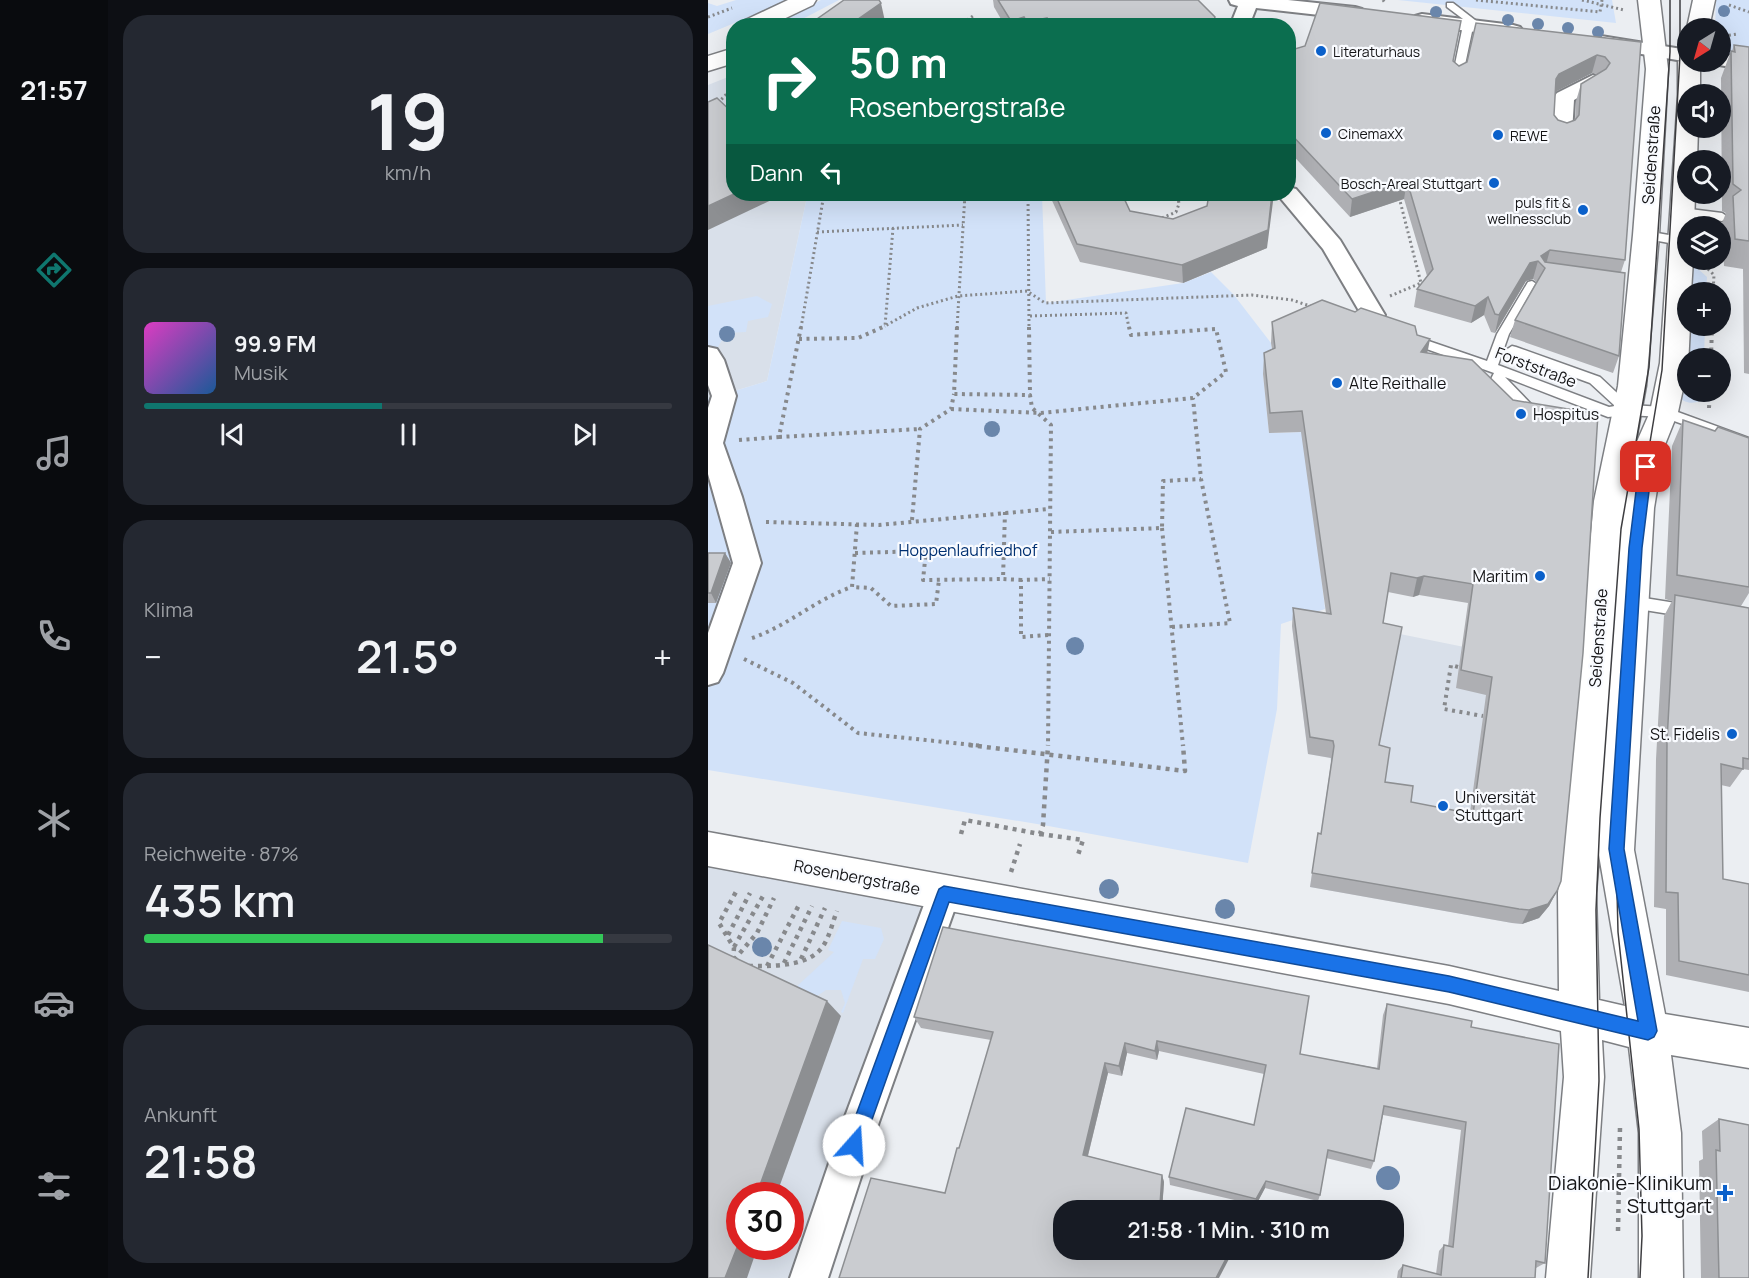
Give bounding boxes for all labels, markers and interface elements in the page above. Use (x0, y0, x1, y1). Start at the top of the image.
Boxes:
north arrow (1677, 18, 1731, 72)
map controls (1677, 18, 1731, 402)
text: 50 m (849, 33, 947, 91)
icon: right (750, 42, 828, 120)
place label: Literaturhaus (1333, 42, 1420, 61)
marker: Literaturhaus (1314, 44, 1328, 58)
text: 19 (367, 67, 449, 173)
text: 21:57 (20, 71, 88, 108)
button: sound (1677, 84, 1731, 138)
text: Rosenbergstraße (849, 88, 1066, 125)
street label: Seidenstraße (1637, 105, 1665, 205)
place label: CinemaxX (1338, 124, 1404, 143)
marker: CinemaxX (1319, 126, 1333, 140)
place label: REWE (1510, 126, 1548, 145)
marker: REWE (1491, 128, 1505, 142)
button: search (1677, 150, 1731, 204)
icon: left (815, 156, 848, 189)
text: Dann (750, 158, 803, 188)
text: km/h (385, 159, 431, 186)
place label: Bosch-Areal Stuttgart (1341, 174, 1482, 193)
marker: Bosch-Areal Stuttgart (1487, 176, 1501, 190)
place label: puls fit & wellnessclub (1487, 193, 1571, 228)
marker: puls fit & wellnessclub (1576, 203, 1590, 217)
button: layers (1677, 216, 1731, 270)
icon: directions (33, 249, 75, 291)
button: + (1677, 282, 1731, 336)
text: 99.9 FM (234, 329, 316, 359)
street label: Forststraße (1492, 341, 1580, 393)
button: − (1677, 348, 1731, 402)
text: Musik (234, 359, 288, 386)
place label: Alte Reithalle (1349, 372, 1446, 394)
marker: Alte Reithalle (1330, 376, 1344, 390)
place label: Hospitus (1533, 403, 1599, 425)
marker: Hospitus (1514, 407, 1528, 421)
icon: previous (216, 418, 249, 451)
icon: pause (392, 418, 425, 451)
icon: next (568, 418, 601, 451)
icon: music (33, 432, 75, 474)
pin (1620, 441, 1671, 492)
icon: arrive (1629, 450, 1662, 483)
park label: Hoppenlaufriedhof (899, 539, 1038, 561)
place label: Maritim (1472, 565, 1528, 587)
marker: Maritim (1533, 569, 1547, 583)
street label: Seidenstraße (1584, 588, 1612, 688)
text: Klima (144, 596, 193, 623)
icon: phone (33, 615, 75, 657)
text: 21.5° (356, 625, 459, 687)
text: − (144, 634, 162, 679)
text: + (653, 634, 672, 679)
place label: St. Fidelis (1650, 723, 1720, 745)
marker: St. Fidelis (1725, 727, 1739, 741)
place label: Universität Stuttgart (1455, 786, 1536, 826)
icon: climate (33, 799, 75, 841)
marker: Universität Stuttgart (1436, 799, 1450, 813)
text: Reichweite · 87% (144, 840, 299, 867)
street label: Rosenbergstraße (792, 854, 922, 900)
text: 435 km (144, 869, 295, 931)
icon: car (33, 982, 75, 1024)
text: Ankunft (144, 1101, 217, 1128)
position arrow (822, 1113, 886, 1177)
text: 21:58 (144, 1130, 258, 1192)
icon: filters (33, 1165, 75, 1207)
place label: Diakonie-Klinikum Stuttgart (1548, 1169, 1712, 1219)
speed limit sign: 30 (726, 1182, 804, 1260)
marker: Diakonie-Klinikum Stuttgart (1716, 1184, 1734, 1202)
text: 21:58 · 1 Min. · 310 m (1127, 1215, 1330, 1245)

